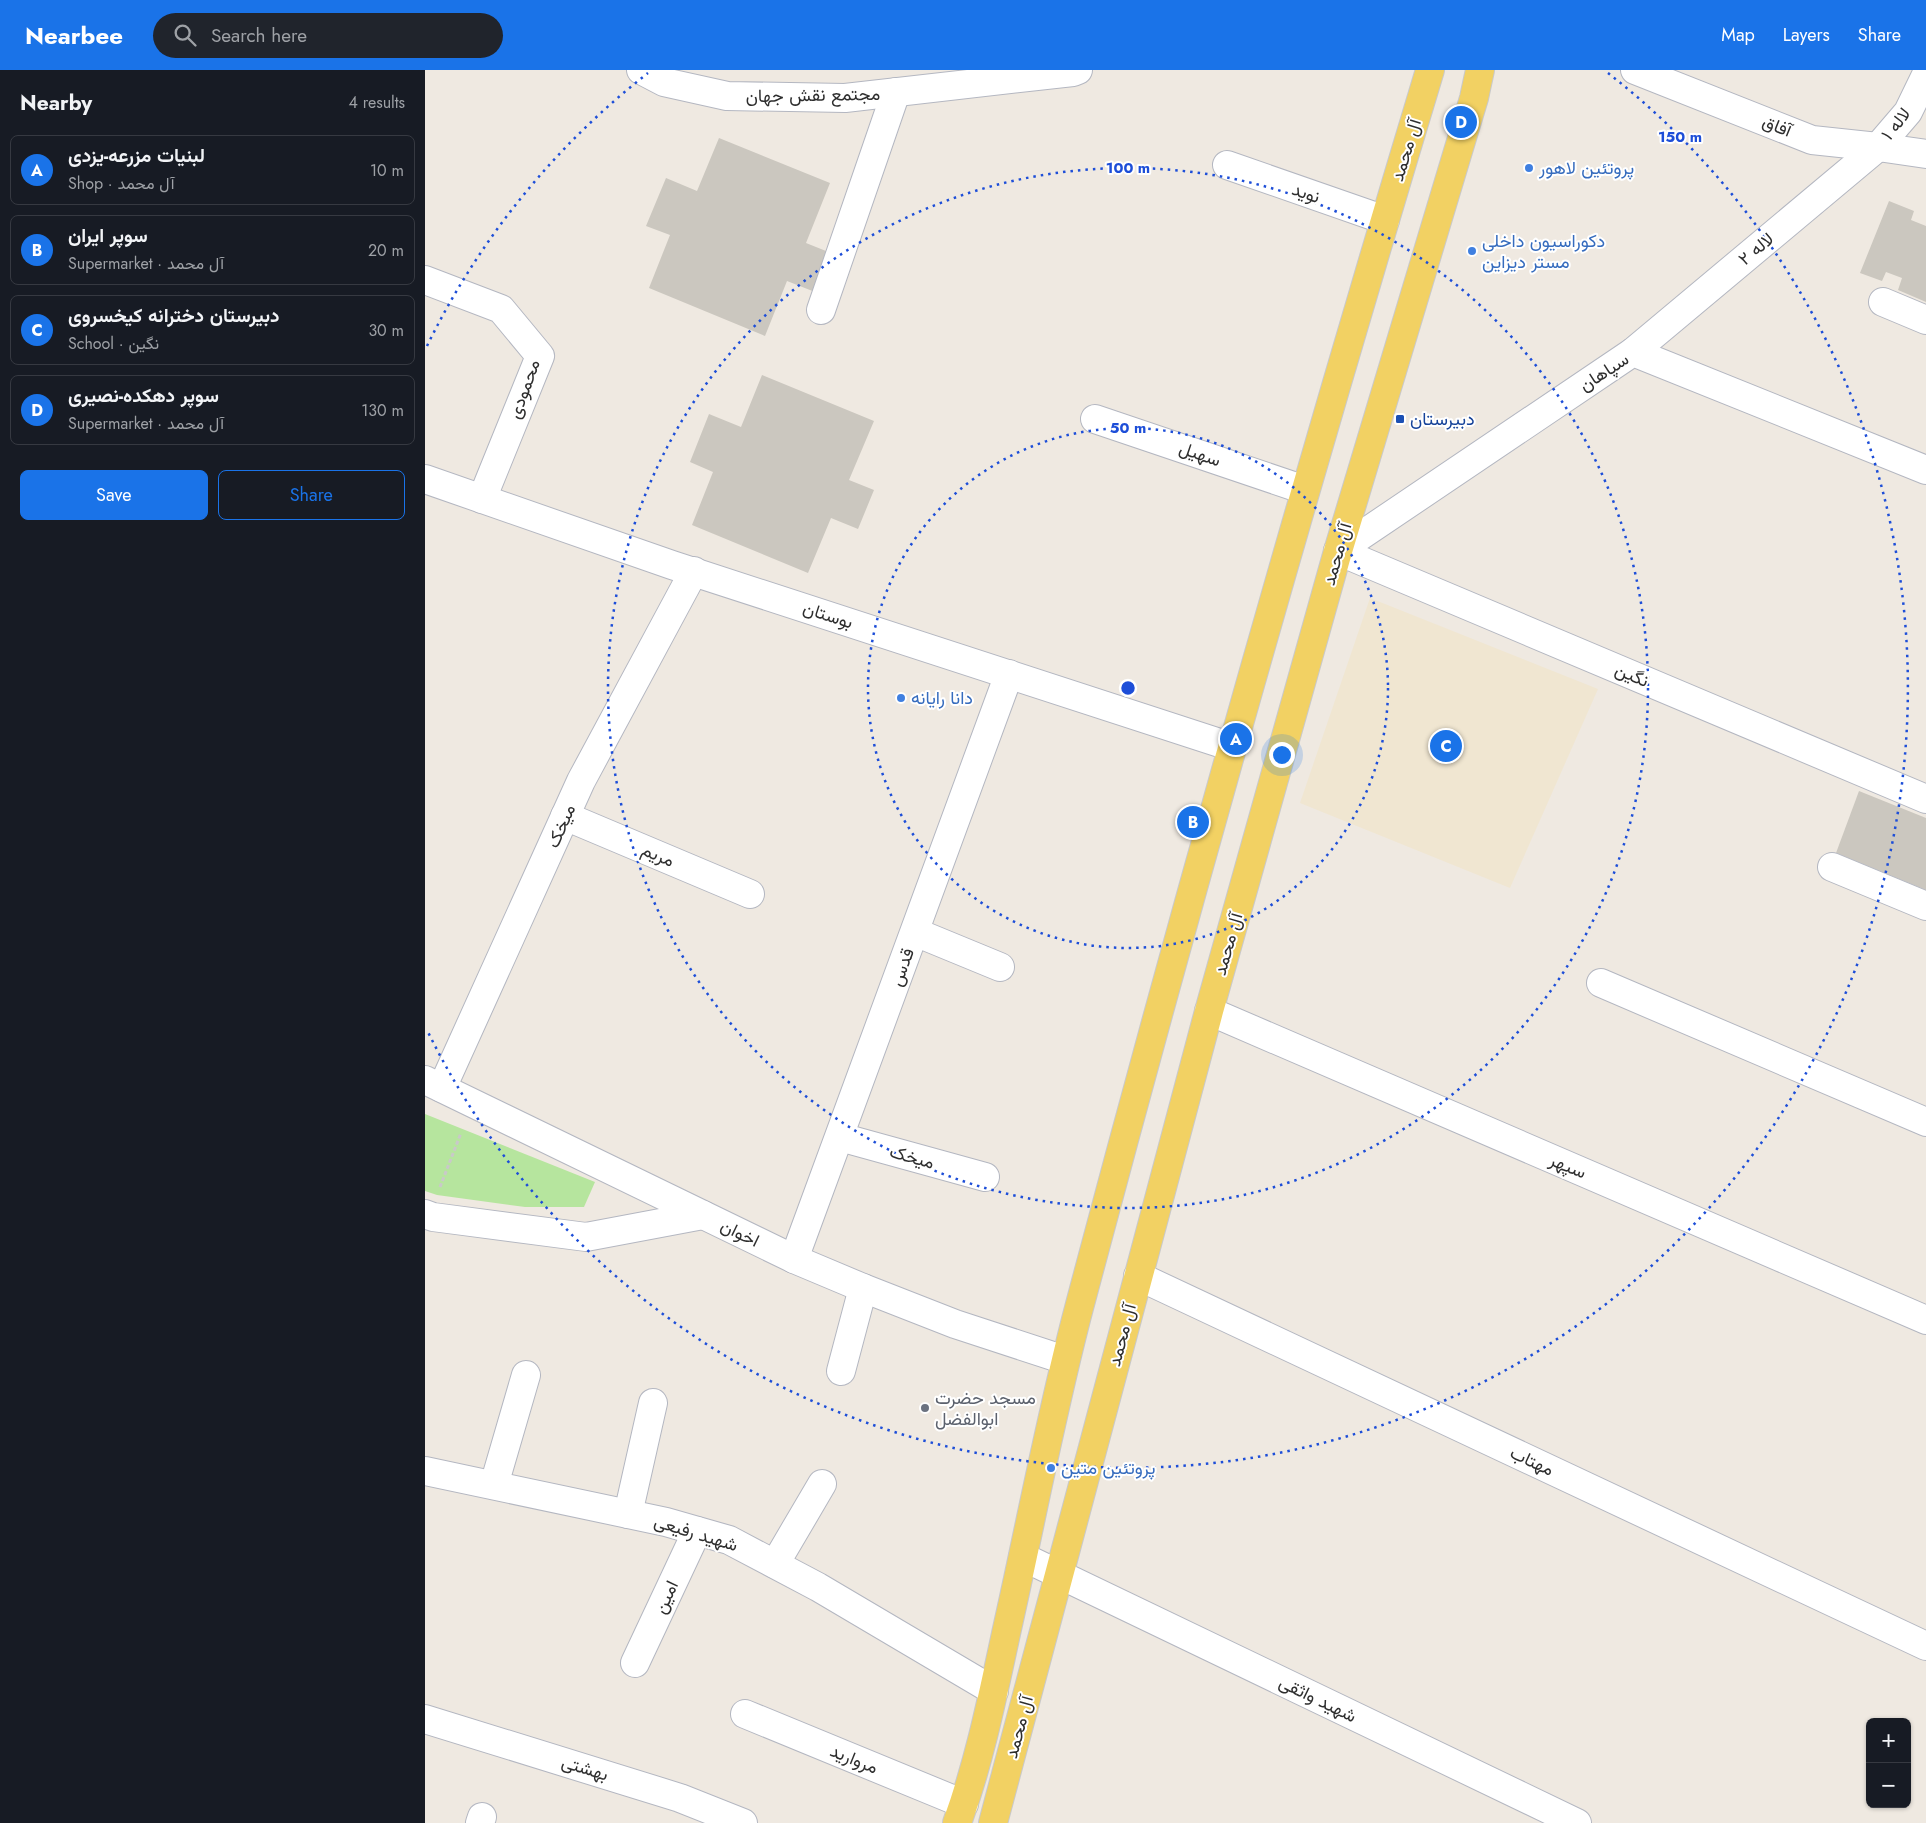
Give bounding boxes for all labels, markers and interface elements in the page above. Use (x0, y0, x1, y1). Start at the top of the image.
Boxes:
search box (153, 13, 503, 58)
text: Nearbee (25, 18, 123, 53)
icon: search (171, 21, 199, 49)
text: Search here (211, 22, 307, 49)
text: Map (1721, 22, 1755, 48)
text: Layers (1783, 22, 1830, 48)
text: Share (1858, 22, 1901, 48)
street label: مجتمع نقش جهان (746, 81, 880, 109)
text: Nearby (20, 88, 92, 118)
text: 4 results (349, 91, 405, 114)
street label: لاله ۱ (1875, 102, 1917, 146)
pin: D (1445, 103, 1477, 141)
street label: آفاق (1758, 108, 1797, 144)
street label: آل محمد (1384, 114, 1428, 184)
text: 150 m (1658, 126, 1702, 148)
text: لبنیات مزرعه-یزدی (68, 142, 205, 169)
place label: پروتئین لاهور (1538, 155, 1634, 181)
text: 100 m (1106, 157, 1150, 179)
text: A (31, 159, 43, 182)
text: 10 m (370, 159, 404, 182)
marker: پروتئین لاهور (1523, 162, 1535, 174)
text: Shop · آل محمد (68, 172, 174, 195)
street label: نوید (1288, 176, 1324, 210)
text: سوپر ایران (68, 222, 148, 249)
street label: لاله ۲ (1732, 226, 1780, 272)
place label: دکوراسیون داخلی مستر دیزاین (1482, 228, 1605, 275)
text: B (32, 239, 42, 262)
text: 20 m (368, 239, 404, 262)
marker: دکوراسیون داخلی مستر دیزاین (1466, 245, 1478, 257)
text: Supermarket · آل محمد (68, 252, 224, 275)
text: دبیرستان دخترانه کیخسروی (68, 302, 280, 329)
text: C (31, 319, 43, 342)
text: 30 m (368, 319, 404, 342)
text: School · نگین (68, 332, 159, 355)
street label: سپاهان (1574, 346, 1634, 398)
street label: محمودی (501, 356, 547, 422)
text: سوپر دهکده-نصیری (68, 382, 219, 409)
text: D (31, 399, 43, 422)
text: 130 m (361, 399, 404, 422)
place label: دبیرستان (1410, 406, 1475, 432)
text: Supermarket · آل محمد (68, 412, 224, 435)
marker: دبیرستان (1394, 413, 1406, 425)
text: 50 m (1110, 417, 1146, 439)
street label: سهیل (1176, 435, 1224, 473)
button: Save (20, 470, 208, 520)
button: Share (218, 470, 405, 520)
street label: آل محمد (1316, 518, 1359, 588)
street label: بوستان (800, 595, 856, 635)
street label: نگین (1611, 656, 1653, 694)
centre of rings (1119, 679, 1137, 697)
place label: دانا رایانه (911, 685, 973, 711)
marker: دانا رایانه (895, 692, 907, 704)
pin: A (1220, 720, 1252, 758)
pin: C (1430, 727, 1462, 765)
your location (1269, 742, 1295, 768)
street label: میخک (540, 800, 582, 852)
pin: B (1177, 803, 1209, 841)
street label: مریم (637, 836, 679, 874)
street label: آل محمد (1207, 908, 1250, 978)
street label: قدس (883, 944, 921, 990)
street label: میخک (887, 1138, 937, 1176)
street label: سپهر (1545, 1146, 1590, 1185)
street label: اخوان (716, 1212, 764, 1254)
street label: آل محمد (1101, 1299, 1143, 1369)
place label: مسجد حضرت ابوالفضل (935, 1385, 1036, 1432)
marker: مسجد حضرت ابوالفضل (919, 1402, 931, 1414)
street label: مهتاب (1506, 1440, 1558, 1482)
place label: پروتئین متین (1061, 1455, 1156, 1481)
marker: پروتئین متین (1045, 1462, 1057, 1474)
street label: شهید رفیعی (651, 1508, 741, 1558)
street label: امین (647, 1576, 685, 1618)
street label: شهید واثقی (1275, 1669, 1361, 1729)
street label: آل محمد (998, 1691, 1040, 1761)
map controls (1866, 1718, 1911, 1808)
button: + (1866, 1718, 1911, 1763)
street label: مروارید (826, 1738, 882, 1780)
street label: بهشتی (558, 1749, 612, 1787)
button: − (1866, 1763, 1911, 1808)

